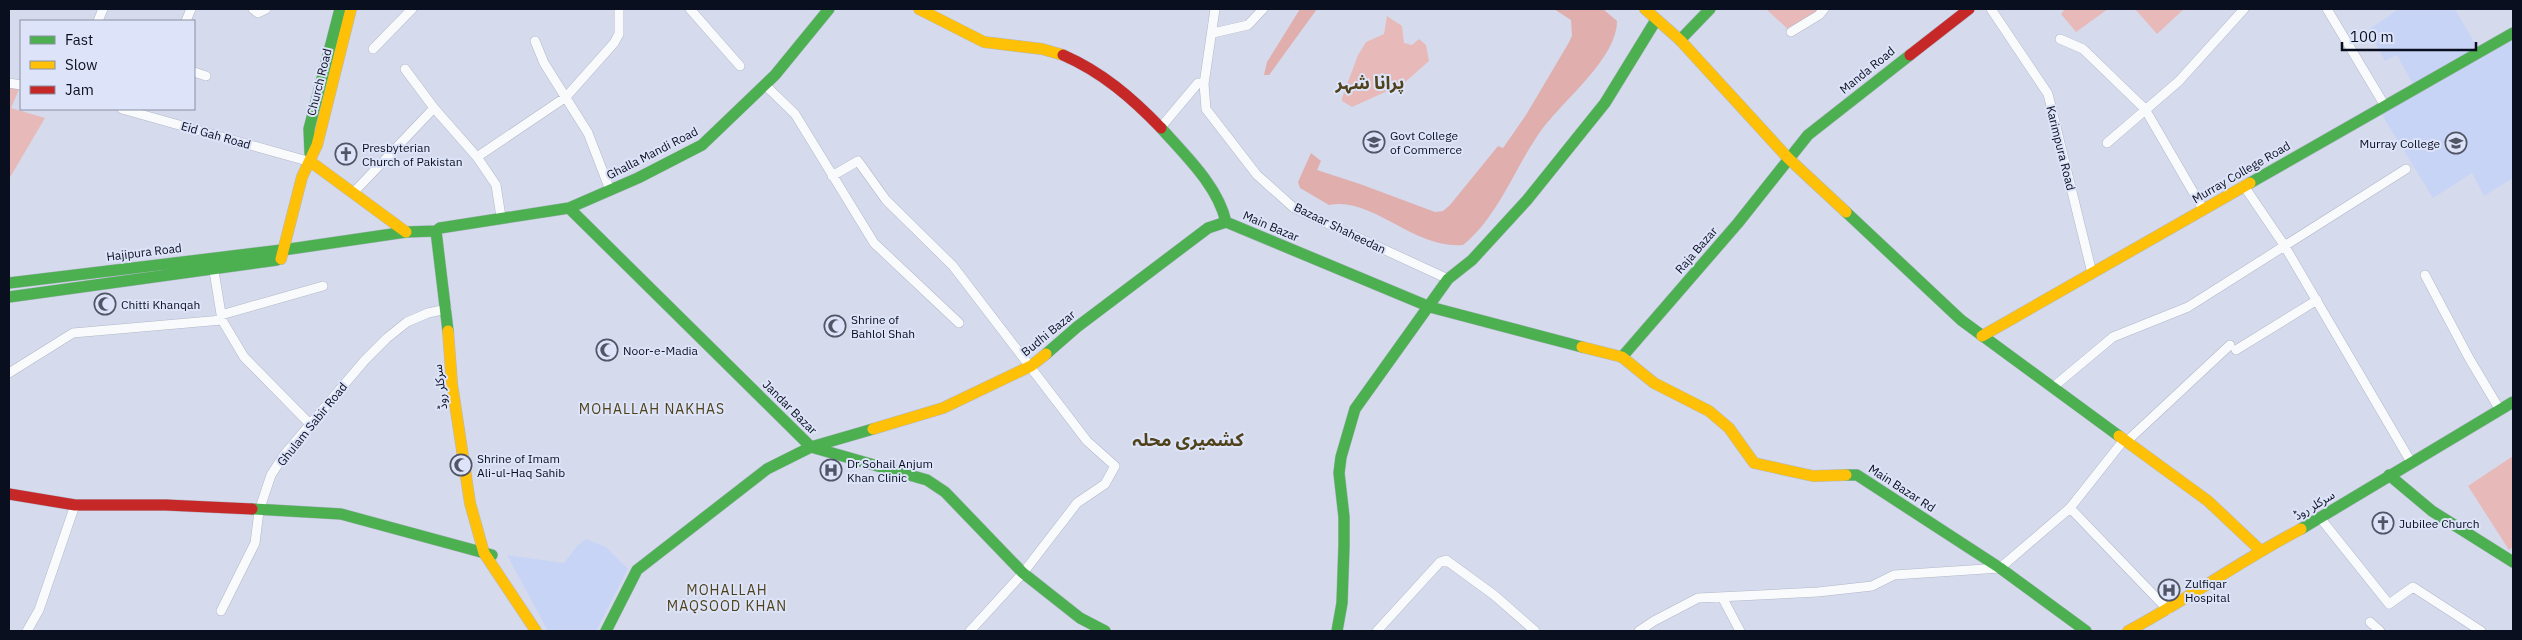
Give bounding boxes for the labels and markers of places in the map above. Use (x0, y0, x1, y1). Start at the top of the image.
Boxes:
place label: Govt College of Commerce (1390, 128, 1462, 157)
school or university icon: Govt College of Commerce (1362, 130, 1386, 154)
school or university icon: Murray College (2444, 131, 2468, 155)
place label: Murray College (2359, 136, 2440, 151)
place label: Presbyterian Church of Pakistan (362, 140, 463, 169)
church icon: Presbyterian Church of Pakistan (334, 142, 358, 166)
mosque icon: Chitti Khanqah (93, 292, 117, 316)
place label: Chitti Khanqah (121, 297, 200, 312)
place label: Shrine of Bahlol Shah (851, 312, 915, 341)
mosque icon: Shrine of Bahlol Shah (823, 314, 847, 338)
mosque icon: Noor-e-Madia (595, 338, 619, 362)
place label: Noor-e-Madia (623, 343, 699, 358)
place label: Shrine of Imam Ali-ul-Haq Sahib (477, 451, 565, 480)
mosque icon: Shrine of Imam Ali-ul-Haq Sahib (449, 453, 473, 477)
place label: Dr Sohail Anjum Khan Clinic (847, 456, 933, 485)
hospital icon: Dr Sohail Anjum Khan Clinic (819, 458, 843, 482)
church icon: Jubilee Church (2371, 511, 2395, 535)
place label: Jubilee Church (2399, 516, 2479, 531)
place label: Zulfiqar Hospital (2185, 576, 2230, 605)
hospital icon: Zulfiqar Hospital (2157, 578, 2181, 602)

